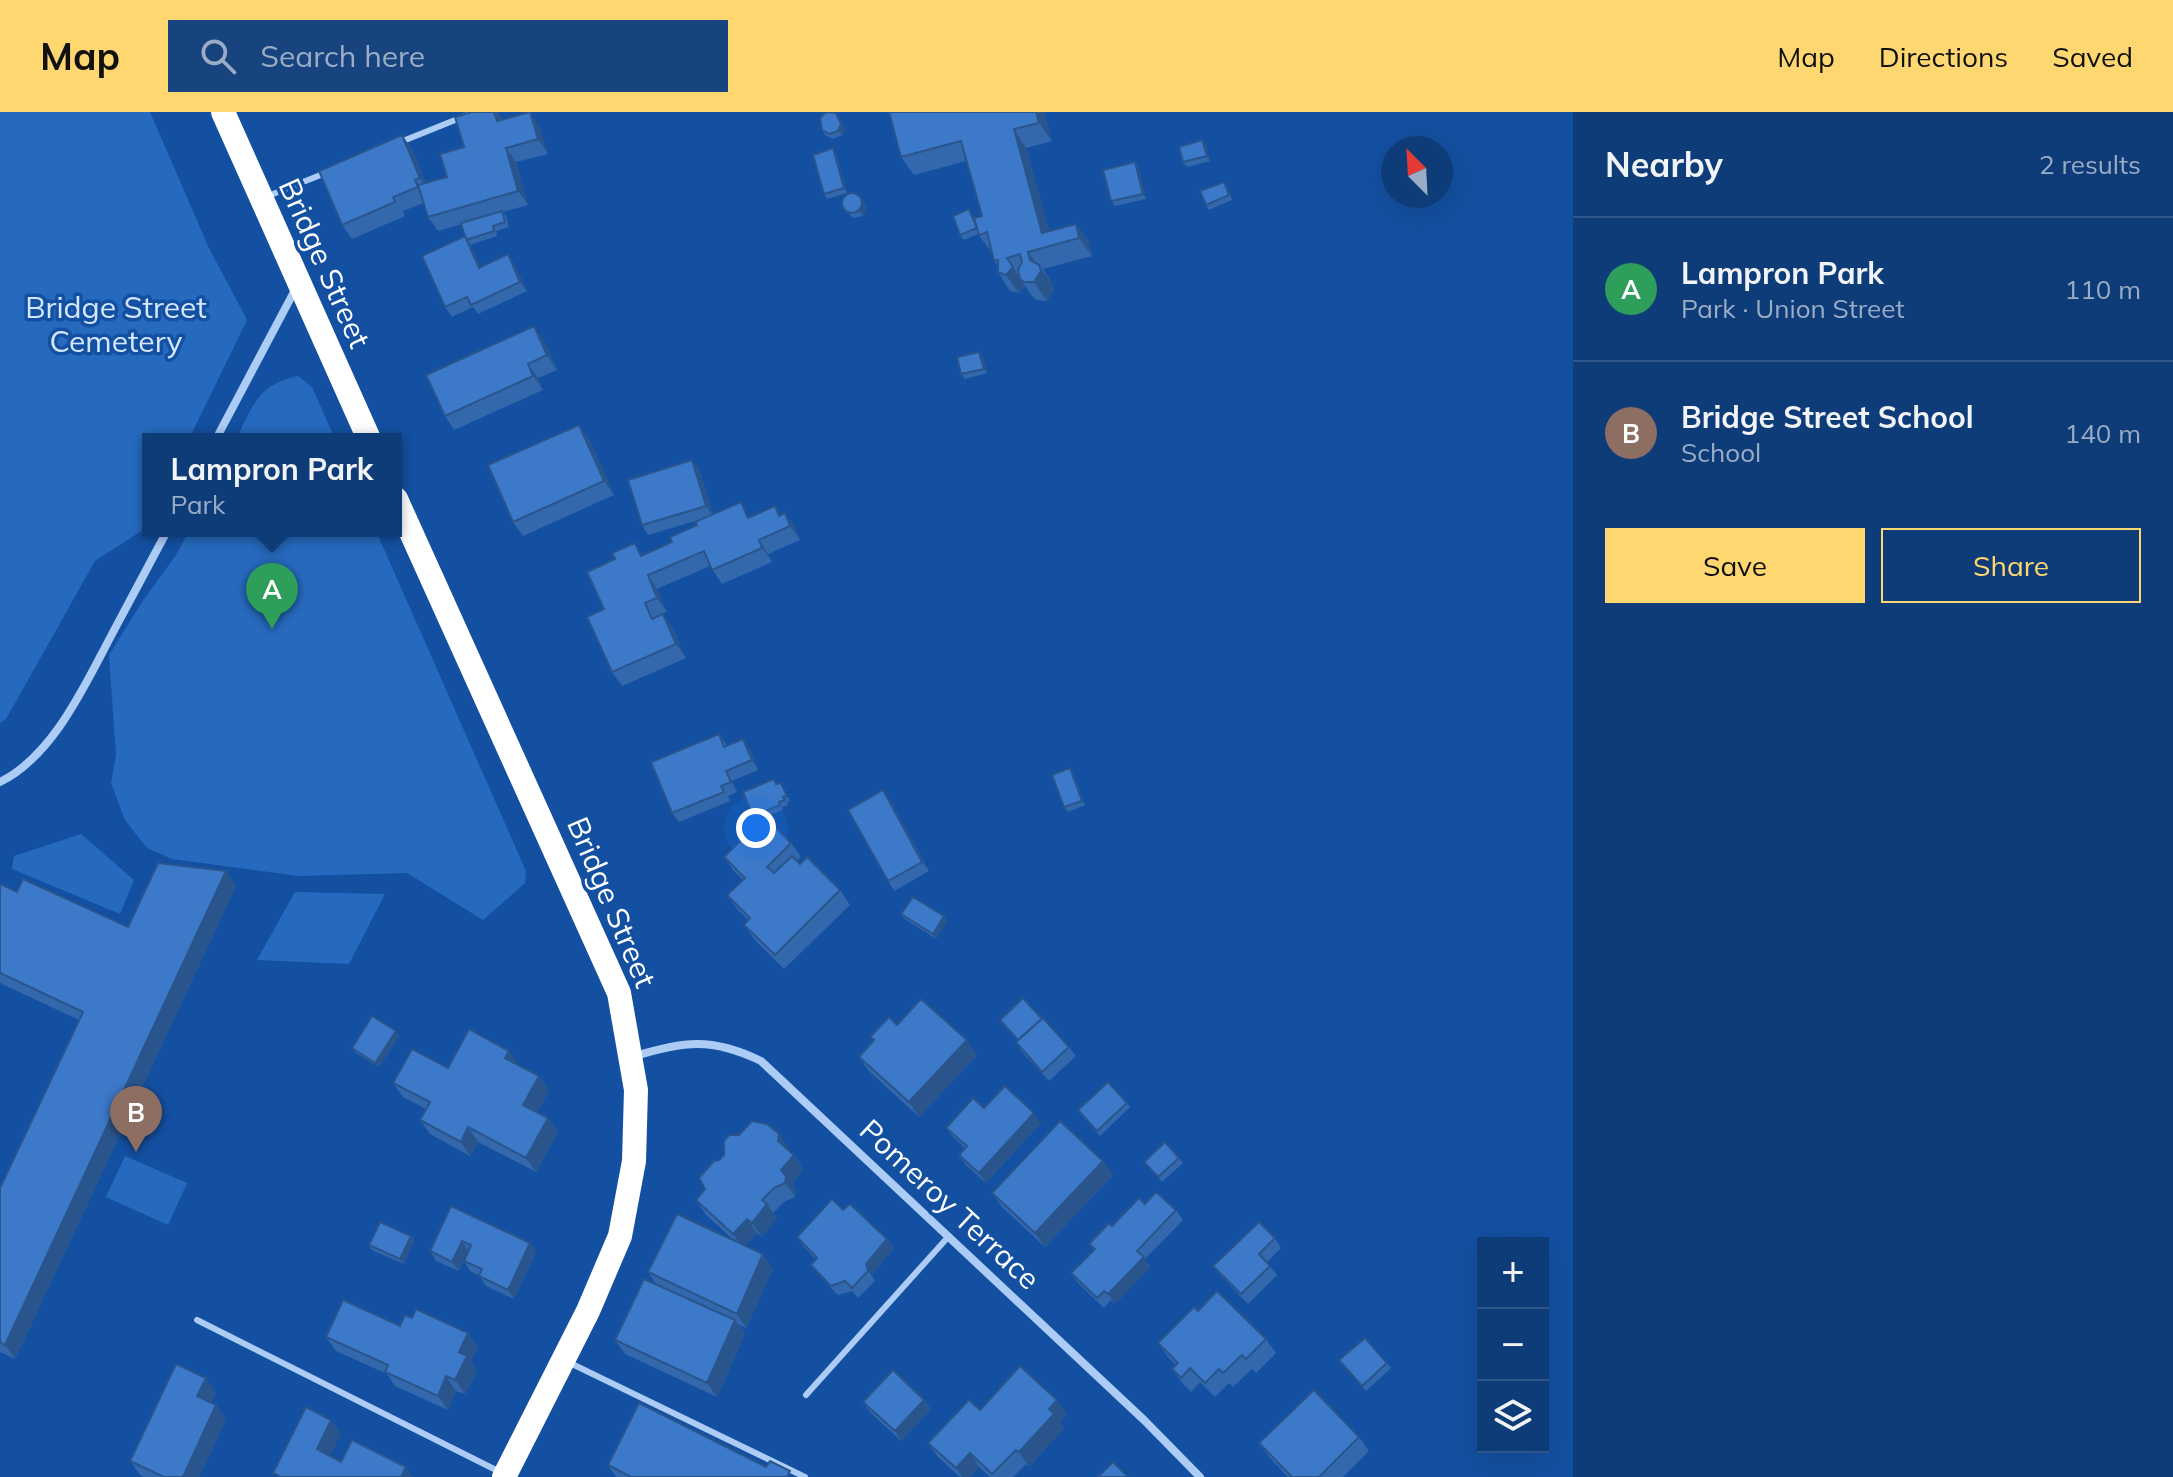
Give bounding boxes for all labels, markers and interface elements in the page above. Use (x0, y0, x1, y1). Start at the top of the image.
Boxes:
search box (168, 20, 728, 92)
text: Map (40, 32, 120, 80)
icon: search (196, 34, 240, 78)
text: Search here (260, 37, 425, 75)
text: Map (1777, 39, 1835, 74)
text: Directions (1879, 39, 2008, 74)
text: Saved (2052, 39, 2133, 74)
north arrow (1381, 136, 1453, 208)
text: Nearby (1605, 143, 1723, 186)
text: 2 results (2039, 148, 2141, 181)
street label: Bridge Street (271, 172, 379, 354)
text: Lampron Park (1681, 254, 1884, 292)
text: A (1621, 273, 1641, 306)
text: 110 m (2065, 273, 2141, 306)
park label: Bridge Street Cemetery (25, 288, 207, 360)
text: Park · Union Street (1681, 292, 1904, 325)
text: Bridge Street School (1681, 398, 1974, 436)
text: B (1622, 417, 1640, 450)
text: 140 m (2065, 417, 2141, 450)
popup (142, 433, 402, 537)
text: School (1681, 436, 1761, 469)
text: Lampron Park (171, 450, 373, 488)
text: Park (171, 488, 225, 521)
button: Save (1605, 528, 1865, 603)
button: Share (1881, 528, 2141, 603)
pin: A (246, 563, 298, 629)
your location (736, 808, 776, 848)
street label: Bridge Street (559, 811, 665, 993)
pin: B (110, 1086, 162, 1152)
street label: Pomeroy Terrace (852, 1111, 1048, 1297)
map controls (1477, 1237, 1549, 1453)
button: + (1477, 1237, 1549, 1309)
button: − (1477, 1309, 1549, 1381)
button: layers (1477, 1381, 1549, 1453)

